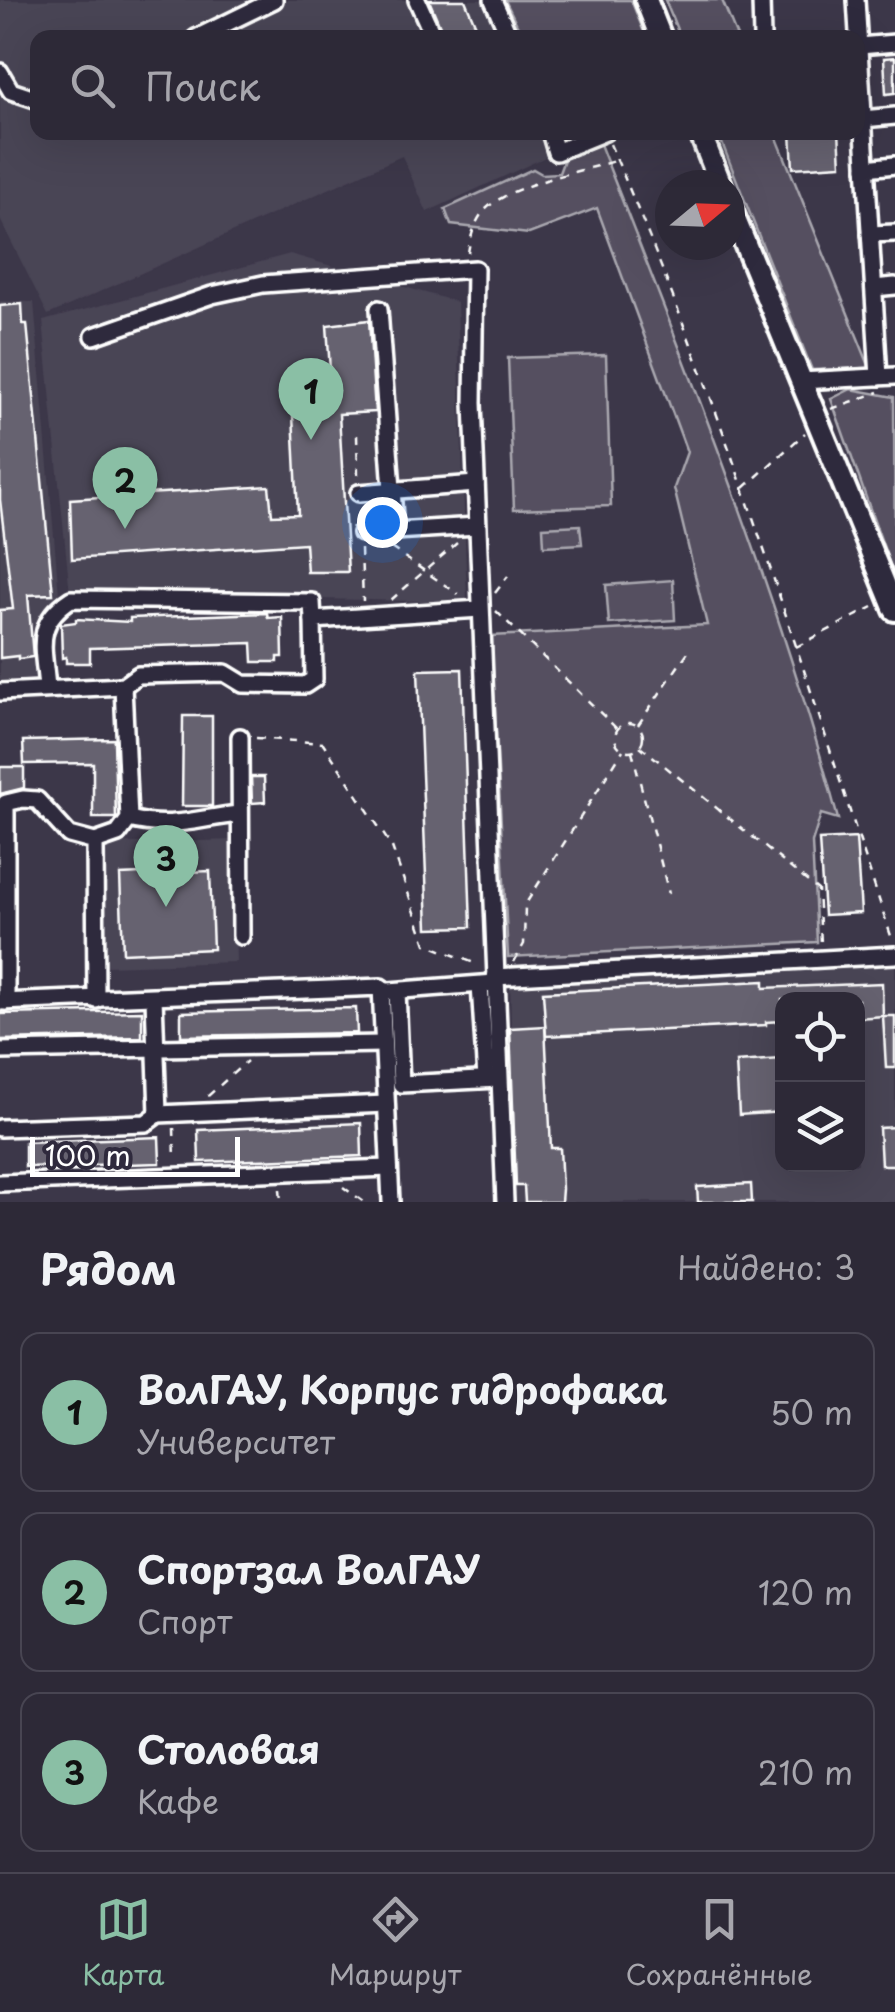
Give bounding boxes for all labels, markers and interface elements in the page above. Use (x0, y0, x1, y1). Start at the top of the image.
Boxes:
search box (30, 30, 865, 140)
text: Поиск (145, 57, 260, 114)
icon: search (65, 58, 120, 113)
north arrow (655, 170, 745, 260)
pin: 1 (278, 358, 344, 440)
pin: 2 (92, 446, 158, 529)
your location (357, 497, 408, 548)
pin: 3 (134, 824, 198, 907)
map controls (775, 992, 865, 1172)
button: locate (775, 992, 865, 1082)
button: layers (775, 1082, 865, 1172)
scale bar (30, 1132, 240, 1176)
text: 100 m (45, 1133, 131, 1176)
text: Рядом (40, 1236, 177, 1299)
text: Найдено: 3 (677, 1243, 855, 1291)
text: ВолГАУ, Корпус гидрофака (137, 1360, 667, 1417)
text: 1 (67, 1388, 82, 1436)
text: 50 m (770, 1388, 853, 1436)
text: Университет (137, 1417, 335, 1465)
text: Спортзал ВолГАУ (137, 1540, 481, 1597)
text: 2 (63, 1568, 86, 1616)
text: 120 m (758, 1568, 853, 1616)
text: Спорт (137, 1597, 232, 1645)
text: Столовая (137, 1720, 320, 1777)
text: 3 (64, 1748, 85, 1796)
text: 210 m (758, 1748, 853, 1796)
text: Кафе (137, 1777, 219, 1825)
tab: Карта (82, 1892, 164, 1995)
tab: Маршрут (329, 1892, 461, 1995)
tab: Сохранённые (626, 1892, 813, 1995)

